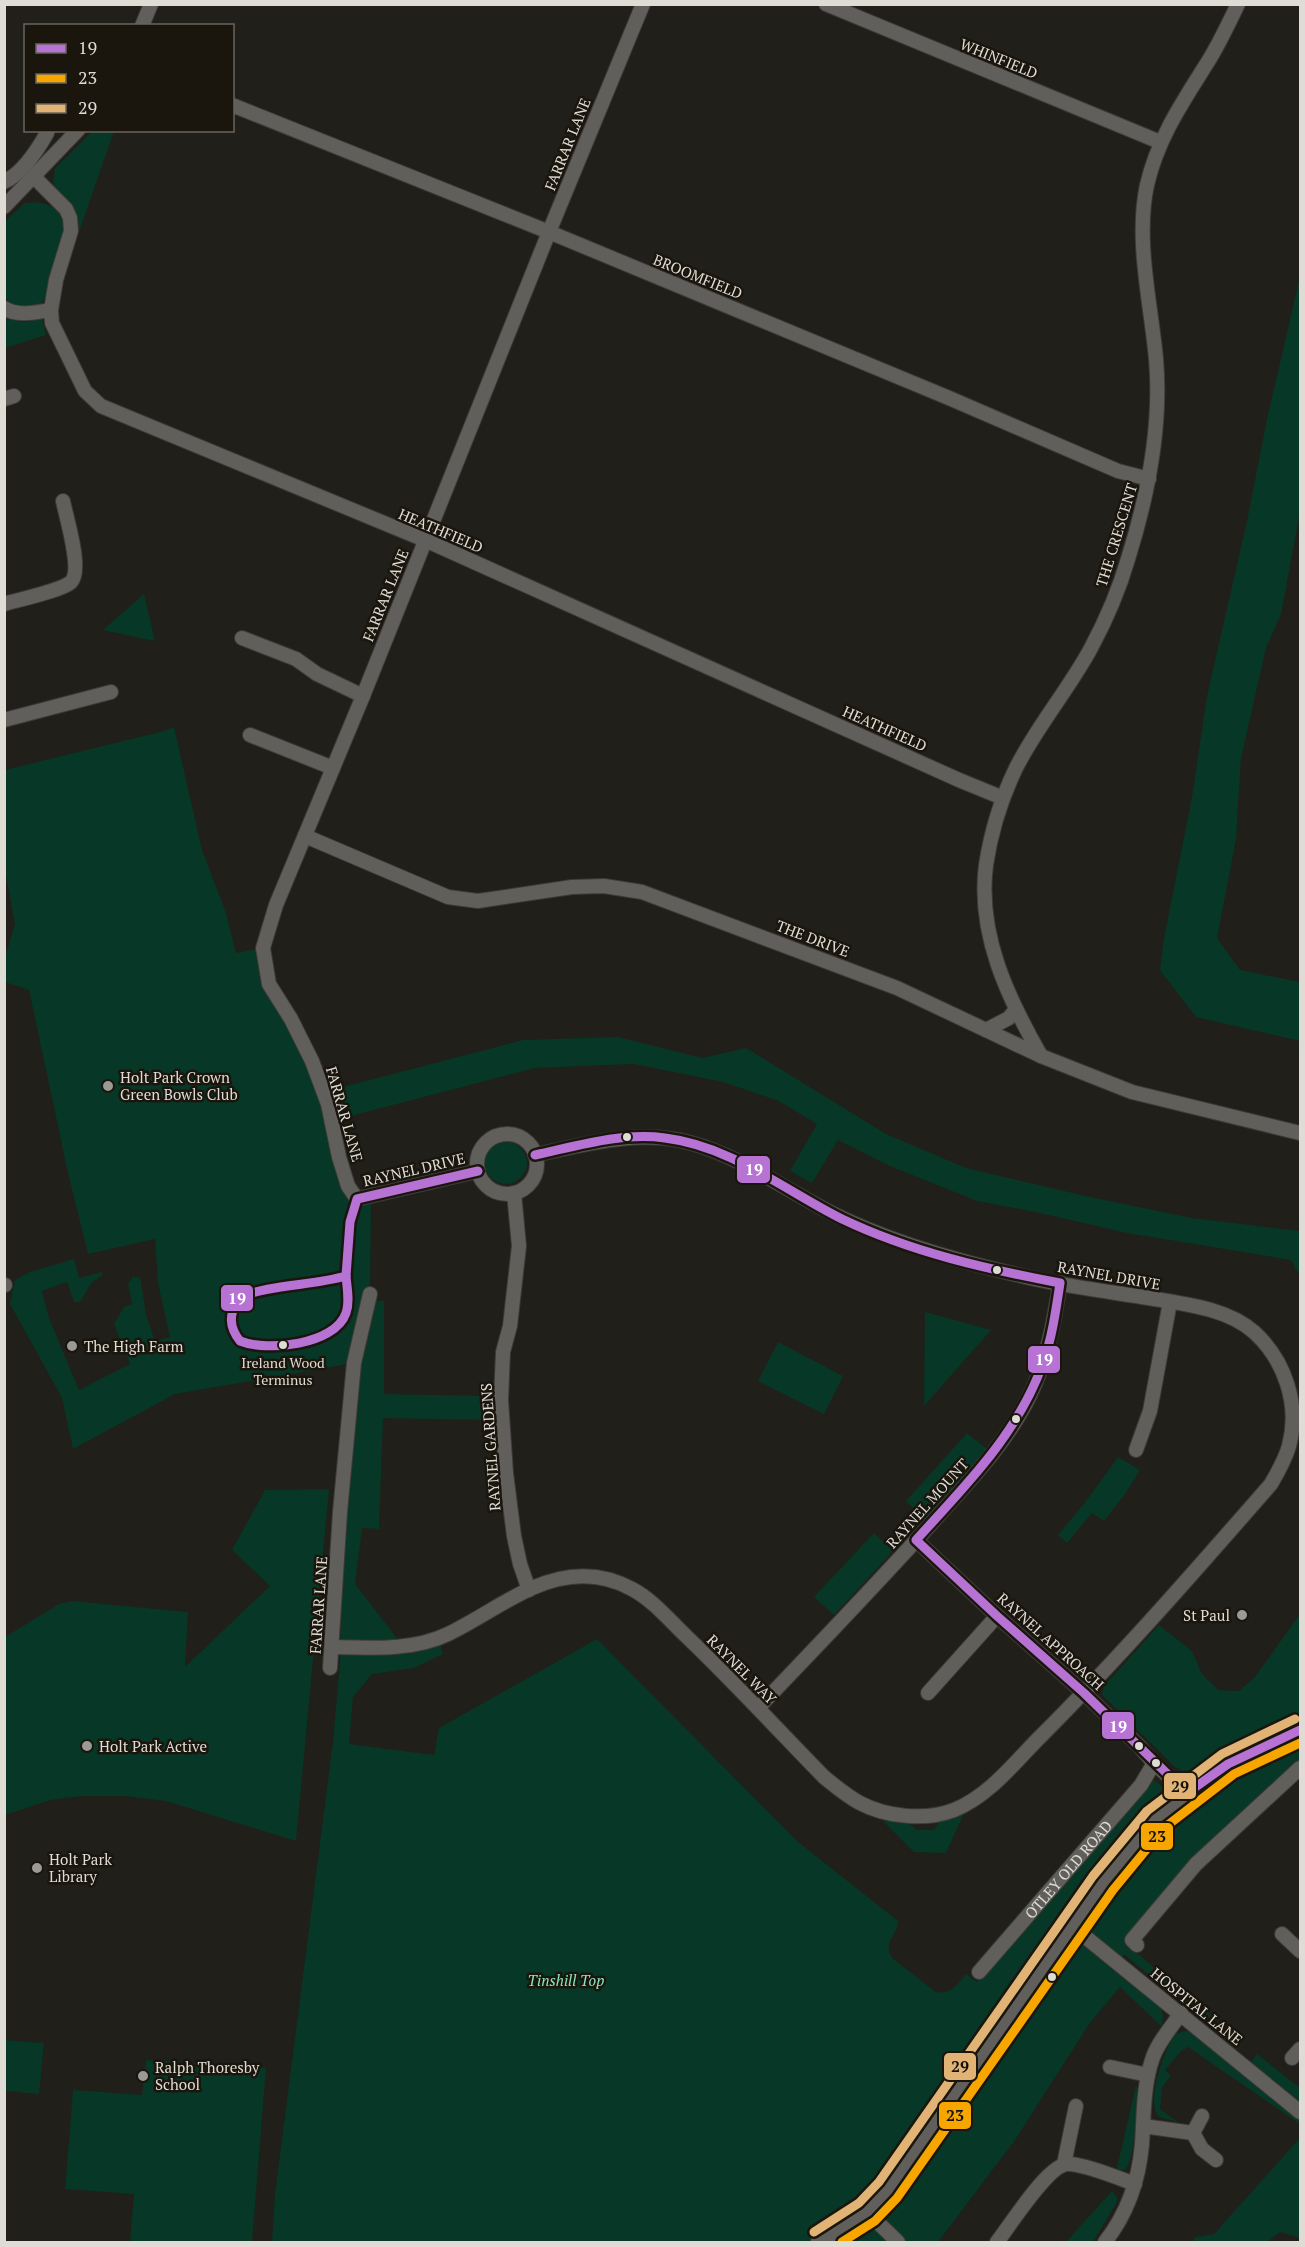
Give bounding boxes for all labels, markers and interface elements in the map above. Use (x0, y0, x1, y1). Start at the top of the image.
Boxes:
legend (24, 24, 234, 132)
street label: WHINFIELD (957, 33, 1041, 83)
text: 19 (78, 35, 97, 59)
text: 23 (78, 65, 97, 89)
text: 29 (78, 95, 97, 119)
street label: FARRAR LANE (539, 95, 595, 193)
street label: BROOMFIELD (650, 249, 746, 303)
street label: THE CRESCENT (1091, 481, 1141, 589)
street label: HEATHFIELD (396, 503, 486, 557)
street label: FARRAR LANE (357, 546, 413, 644)
street label: HEATHFIELD (840, 701, 930, 755)
street label: THE DRIVE (773, 915, 853, 961)
street label: FARRAR LANE (322, 1064, 368, 1164)
place label: Holt Park Crown Green Bowls Club (120, 1067, 238, 1104)
marker: Holt Park Crown Green Bowls Club (101, 1079, 115, 1093)
unlabelled marker (621, 1131, 633, 1143)
street label: RAYNEL DRIVE (361, 1148, 467, 1190)
line badge: 19 (736, 1155, 771, 1184)
text: 19 (745, 1158, 763, 1180)
street label: RAYNEL DRIVE (1056, 1256, 1162, 1294)
unlabelled marker (991, 1264, 1003, 1276)
line badge: 19 (220, 1284, 254, 1312)
text: 19 (228, 1287, 246, 1309)
place label: The High Farm (84, 1336, 184, 1356)
marker: The High Farm (65, 1339, 79, 1353)
marker: Ireland Wood Terminus (277, 1339, 289, 1351)
line badge: 19 (1027, 1345, 1061, 1374)
text: 19 (1035, 1348, 1053, 1370)
place label: Ireland Wood Terminus (241, 1353, 325, 1389)
street label: RAYNEL GARDENS (476, 1382, 504, 1512)
unlabelled marker (1010, 1413, 1022, 1425)
street label: RAYNEL MOUNT (881, 1454, 973, 1552)
street label: FARRAR LANE (305, 1555, 331, 1655)
street label: RAYNEL APPROACH (993, 1588, 1109, 1694)
place label: St Paul (1183, 1605, 1230, 1625)
marker: St Paul (1235, 1608, 1249, 1622)
street label: RAYNEL WAY (703, 1630, 781, 1708)
line badge: 19 (1101, 1711, 1135, 1740)
text: 19 (1109, 1715, 1127, 1737)
place label: Holt Park Active (99, 1736, 207, 1756)
marker: Holt Park Active (80, 1739, 94, 1753)
unlabelled marker (1133, 1740, 1145, 1752)
unlabelled marker (1150, 1757, 1162, 1769)
line badge: 29 (1163, 1772, 1197, 1800)
text: 29 (1171, 1775, 1189, 1797)
street label: OTLEY OLD ROAD (1020, 1816, 1116, 1923)
line badge: 23 (1140, 1822, 1174, 1851)
text: 23 (1148, 1825, 1166, 1847)
place label: Holt Park Library (49, 1849, 112, 1886)
marker: Holt Park Library (30, 1861, 44, 1875)
street label: HOSPITAL LANE (1147, 1963, 1247, 2049)
park label: Tinshill Top (528, 1970, 604, 1990)
unlabelled marker (1046, 1971, 1058, 1983)
line badge: 29 (943, 2052, 977, 2081)
text: 29 (951, 2055, 969, 2077)
place label: Ralph Thoresby School (155, 2057, 260, 2094)
marker: Ralph Thoresby School (136, 2069, 150, 2083)
line badge: 23 (938, 2101, 972, 2130)
text: 23 (946, 2104, 964, 2126)

